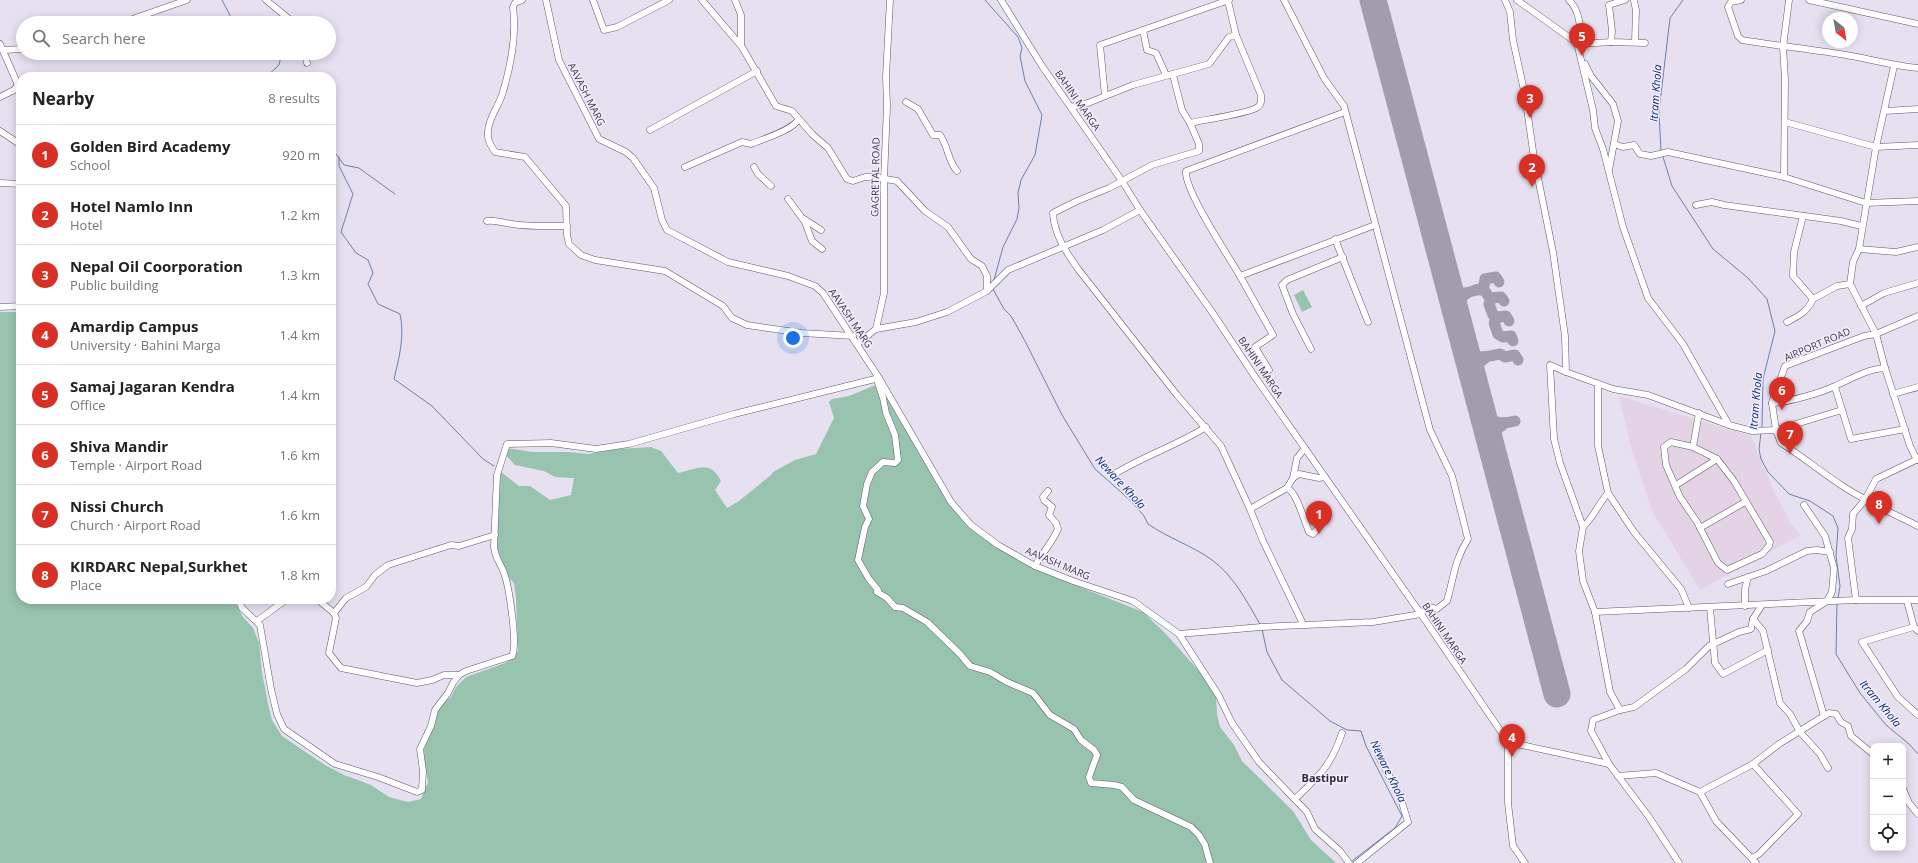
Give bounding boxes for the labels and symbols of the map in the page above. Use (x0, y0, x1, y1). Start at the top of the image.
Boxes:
north arrow (1822, 12, 1858, 48)
pin: 5 (1569, 23, 1595, 56)
street label: AAVASH MARG (565, 60, 609, 128)
water label: Itram Khola (1646, 64, 1664, 122)
street label: BAHINI MARGA (1052, 67, 1104, 134)
pin: 3 (1517, 85, 1543, 118)
street label: GAGRETAL ROAD (867, 137, 883, 217)
pin: 2 (1519, 154, 1545, 187)
street label: AAVASH MARG (826, 285, 876, 351)
street label: AIRPORT ROAD (1782, 324, 1852, 364)
your location (783, 328, 803, 348)
street label: BAHINI MARGA (1235, 334, 1287, 401)
water label: Itram Khola (1745, 372, 1765, 430)
pin: 6 (1769, 377, 1795, 410)
pin: 7 (1777, 421, 1803, 454)
water label: Neware Khola (1092, 452, 1150, 512)
pin: 8 (1866, 491, 1892, 524)
pin: 1 (1306, 501, 1332, 534)
street label: AAVASH MARG (1023, 543, 1093, 583)
street label: BAHINI MARGA (1419, 600, 1471, 667)
water label: Itram Khola (1857, 676, 1905, 730)
pin: 4 (1499, 724, 1525, 757)
water label: Neware Khola (1367, 737, 1411, 805)
district label: Bastipur (1302, 770, 1348, 785)

